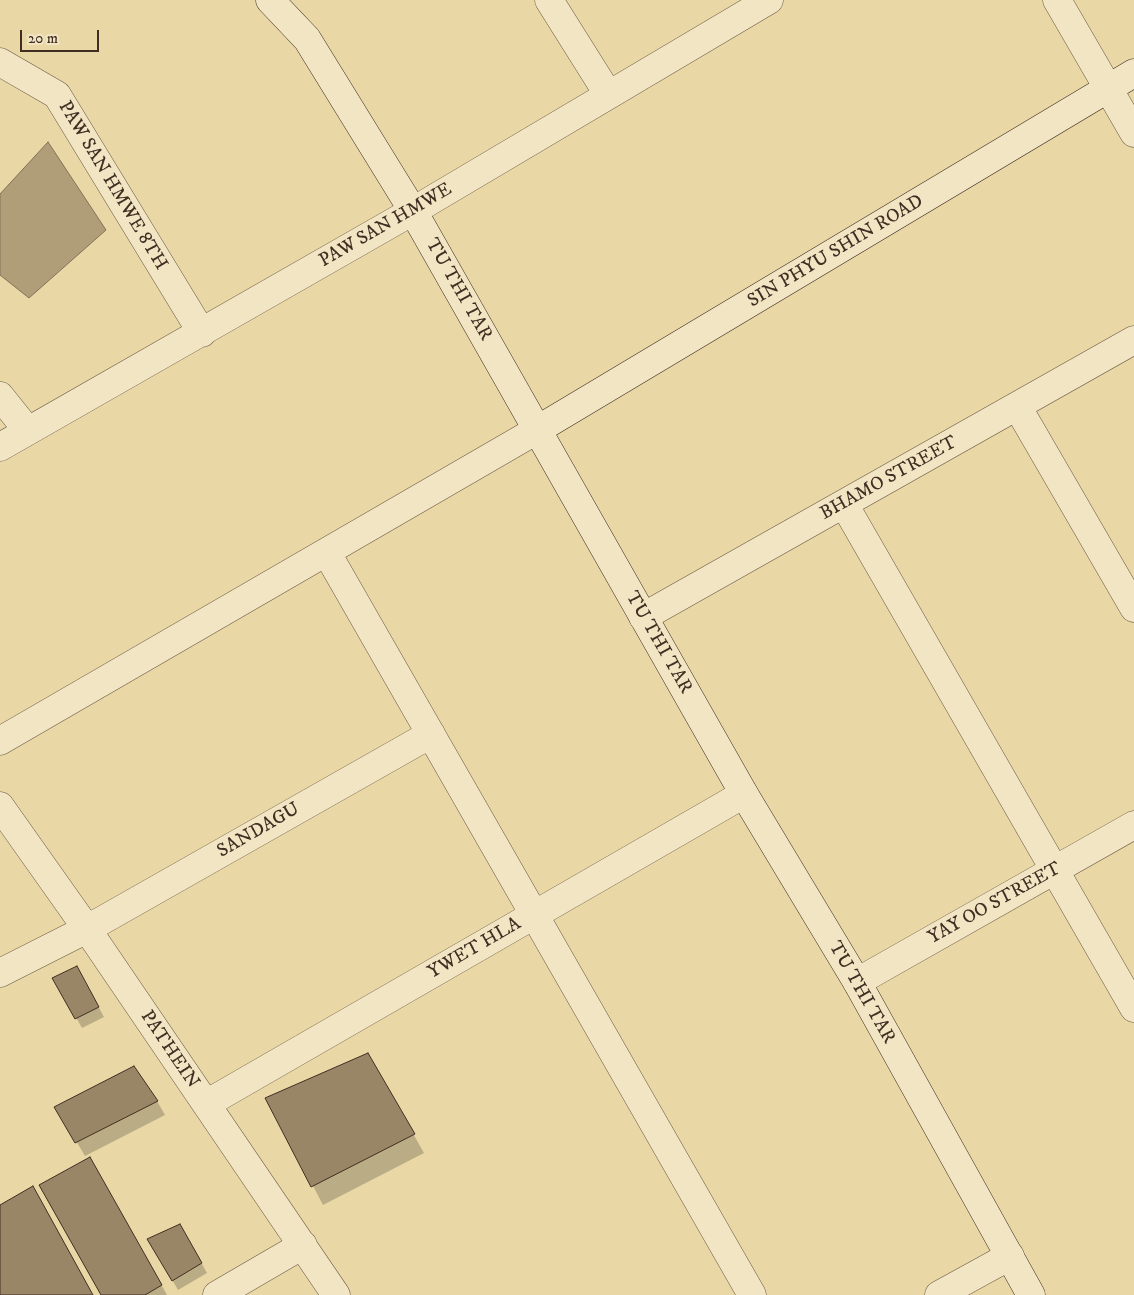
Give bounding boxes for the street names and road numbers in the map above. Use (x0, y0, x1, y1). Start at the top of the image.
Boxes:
street label: PAW SAN HMWE 8TH (52, 97, 172, 275)
street label: PAW SAN HMWE (316, 179, 456, 273)
street label: SIN PHYU SHIN ROAD (744, 190, 928, 314)
street label: TU THI TAR (420, 235, 496, 345)
street label: BHAMO STREET (817, 432, 961, 526)
street label: TU THI TAR (620, 588, 696, 698)
street label: SANDAGU (214, 798, 304, 864)
street label: YAY OO STREET (924, 858, 1066, 950)
street label: YWET HLA (424, 913, 526, 985)
street label: TU THI TAR (823, 938, 899, 1048)
street label: PATHEIN (135, 1007, 203, 1093)

